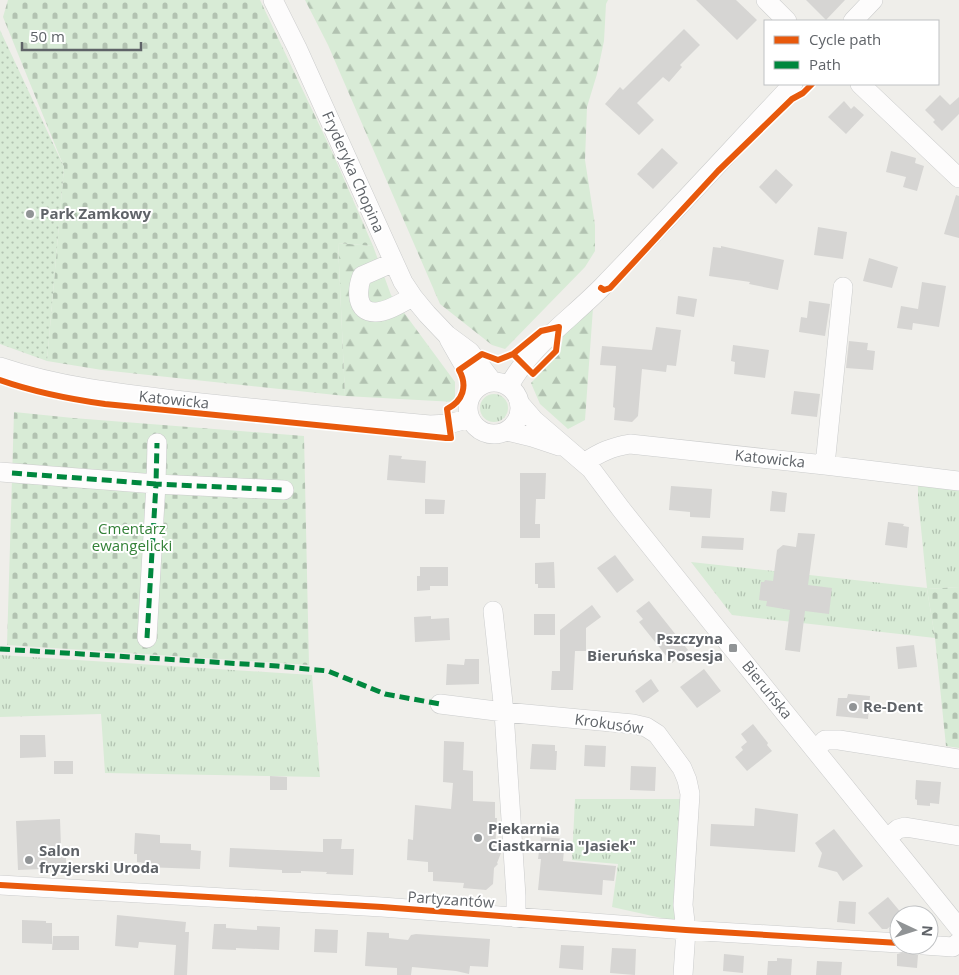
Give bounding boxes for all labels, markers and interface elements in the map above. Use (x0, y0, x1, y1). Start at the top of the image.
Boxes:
scale bar (22, 20, 141, 52)
legend (764, 20, 939, 85)
text: 50 m (30, 26, 65, 46)
text: Cycle path (809, 29, 881, 49)
text: Path (809, 54, 841, 74)
street label: Fryderyka Chopina (318, 108, 390, 235)
place label: Park Zamkowy (40, 203, 151, 223)
marker: Park Zamkowy (24, 208, 36, 220)
street label: Katowicka (138, 385, 210, 413)
street label: Katowicka (734, 444, 806, 472)
park label: Cmentarz ewangelicki (92, 518, 172, 555)
place label: Pszczyna Bieruńska Posesja (587, 628, 723, 665)
marker: Pszczyna Bieruńska Posesja (727, 642, 739, 654)
street label: Bieruńska (738, 656, 798, 723)
place label: Re-Dent (863, 696, 923, 716)
marker: Re-Dent (847, 701, 859, 713)
street label: Krokusów (573, 708, 645, 738)
place label: Piekarnia Ciastkarnia "Jasiek" (488, 818, 636, 855)
marker: Piekarnia Ciastkarnia "Jasiek" (472, 832, 484, 844)
place label: Salon fryzjerski Uroda (39, 840, 159, 877)
marker: Salon fryzjerski Uroda (23, 854, 35, 866)
street label: Partyzantów (407, 886, 495, 912)
north arrow (889, 905, 939, 955)
text: N (918, 925, 937, 937)

